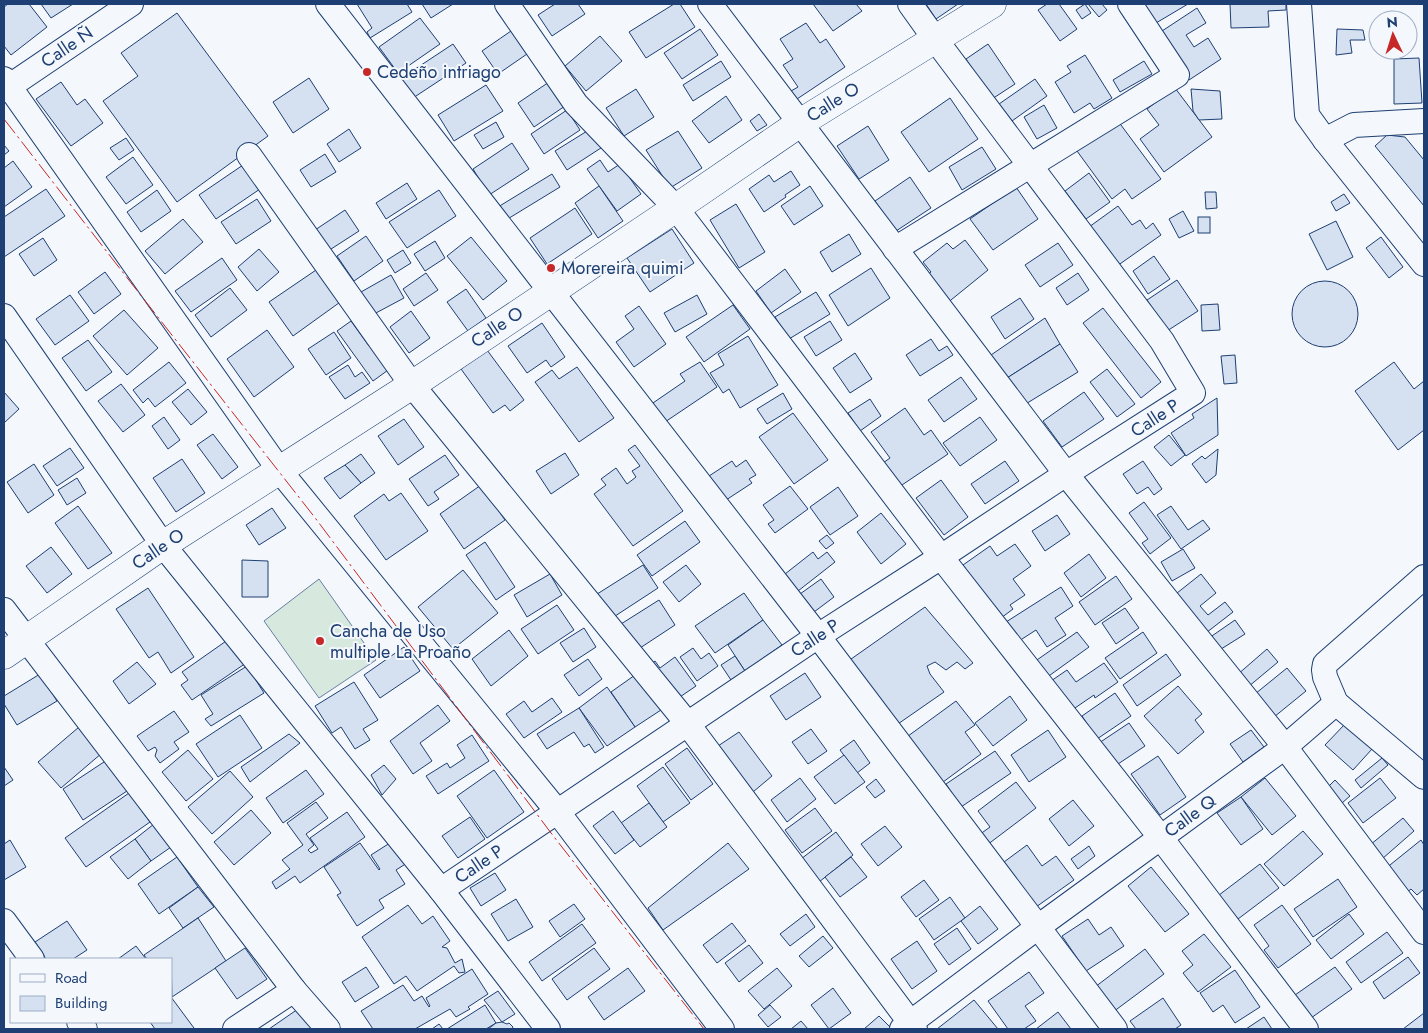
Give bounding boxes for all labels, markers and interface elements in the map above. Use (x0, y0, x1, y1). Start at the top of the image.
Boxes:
north arrow (1368, 10, 1418, 60)
text: N (1386, 12, 1398, 32)
street label: Calle Ñ (36, 20, 98, 74)
place label: Cedeño intriago (377, 59, 501, 85)
marker: Cedeño intriago (361, 66, 373, 78)
street label: Calle O (801, 76, 865, 128)
place label: Morereira quimi (561, 255, 684, 281)
marker: Morereira quimi (545, 262, 557, 274)
street label: Calle O (466, 300, 528, 354)
street label: Calle P (1125, 392, 1185, 444)
street label: Calle O (127, 522, 189, 576)
street label: Calle P (785, 612, 845, 664)
place label: Cancha de Uso multiple La Proaño (330, 618, 471, 665)
marker: Cancha de Uso multiple La Proaño (314, 635, 326, 647)
street label: Calle Q (1159, 788, 1222, 844)
street label: Calle P (449, 838, 509, 890)
legend (10, 958, 172, 1023)
text: Road (55, 967, 87, 989)
text: Building (55, 992, 107, 1014)

